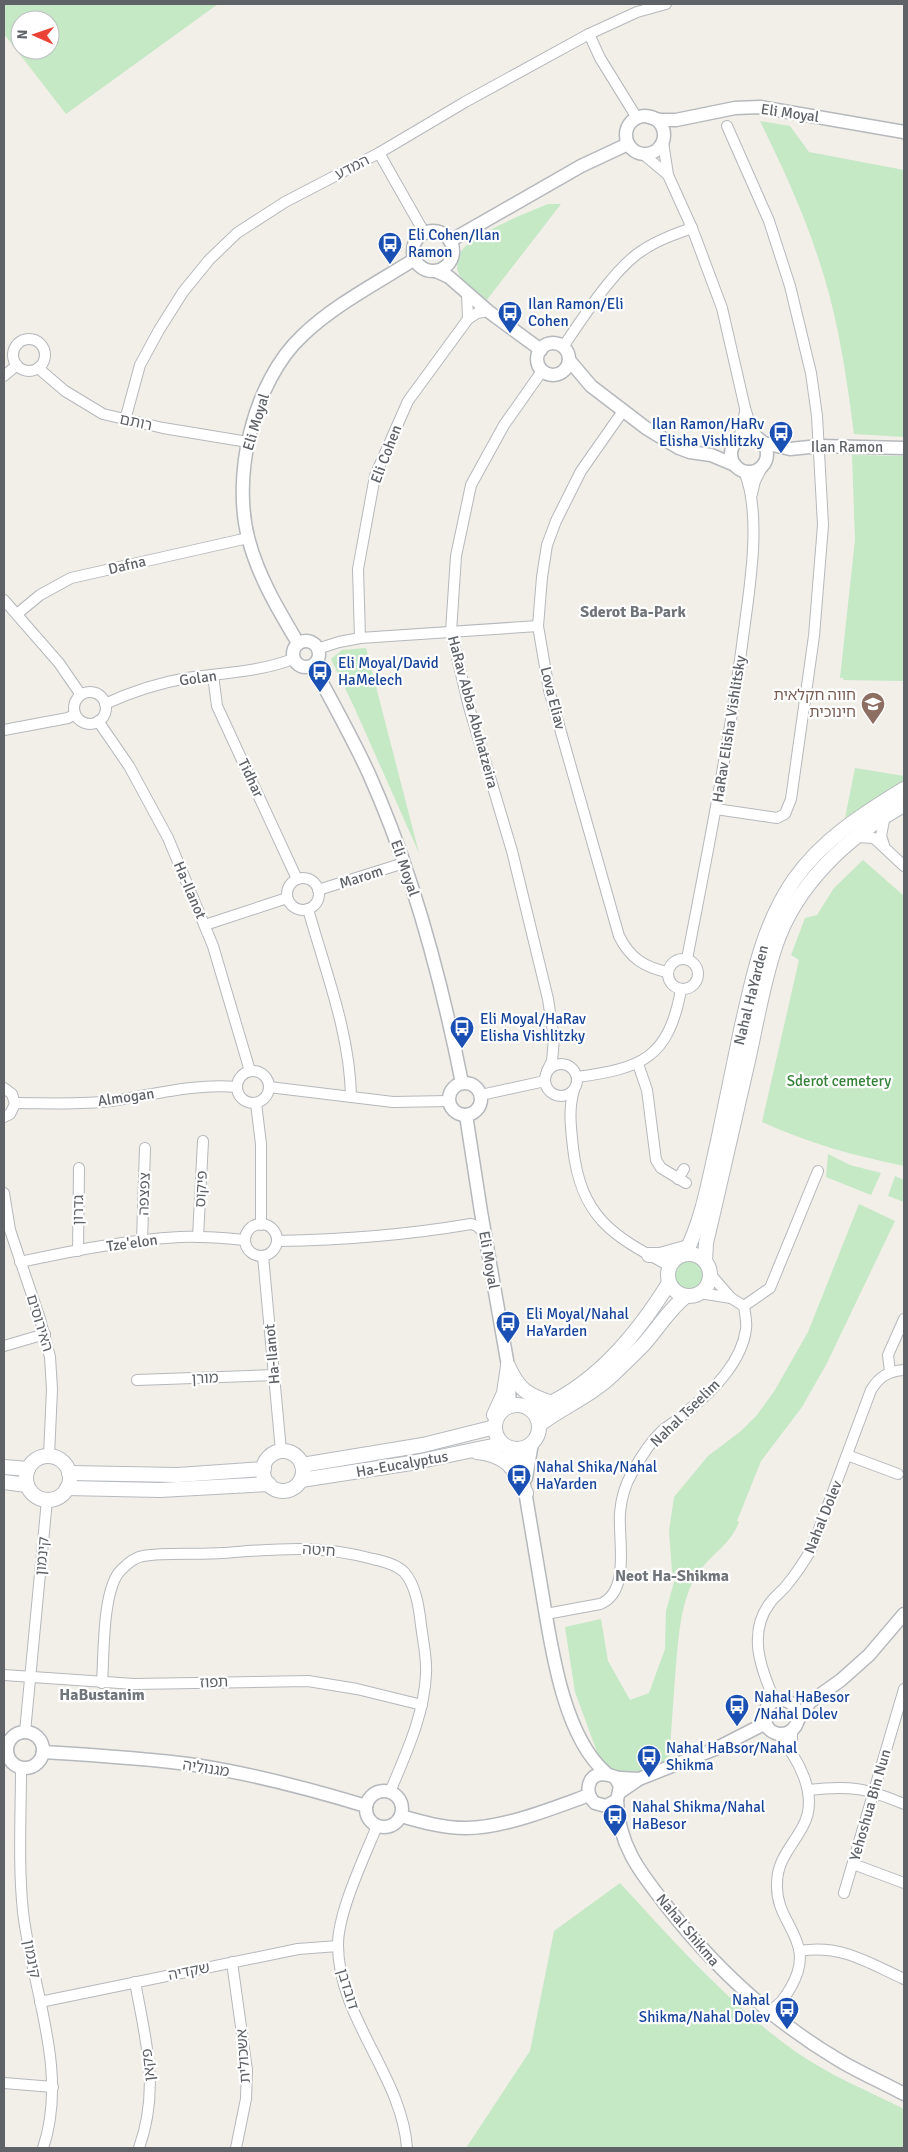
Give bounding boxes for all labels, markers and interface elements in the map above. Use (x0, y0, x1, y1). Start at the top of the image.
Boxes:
north arrow (10, 10, 60, 60)
text: N (14, 29, 31, 40)
street label: Eli Moyal (760, 100, 820, 126)
street label: המדע (332, 151, 372, 183)
place label: Eli Cohen/Ilan Ramon (408, 226, 500, 261)
bus stop icon: Eli Cohen/Ilan Ramon (377, 231, 403, 265)
place label: Ilan Ramon/Eli Cohen (528, 295, 624, 330)
bus stop icon: Ilan Ramon/Eli Cohen (497, 300, 523, 334)
street label: Eli Moyal (239, 391, 273, 453)
street label: רותם (118, 410, 154, 434)
place label: Ilan Ramon/HaRv Elisha Vishlitzky (652, 415, 764, 450)
bus stop icon: Ilan Ramon/HaRv Elisha Vishlitzky (768, 420, 794, 454)
street label: Eli Cohen (367, 422, 405, 486)
street label: Ilan Ramon (811, 438, 883, 456)
street label: Dafna (106, 552, 148, 578)
district label: Sderot Ba-Park (580, 602, 686, 622)
street label: HaRav Abba Abuhatzeira (444, 634, 502, 790)
place label: Eli Moyal/David HaMelech (338, 654, 439, 689)
street label: HaRav Elisha Vishlitsky (708, 654, 750, 804)
bus stop icon: Eli Moyal/David HaMelech (307, 659, 333, 693)
street label: Lova Eliav (537, 665, 570, 731)
street label: Golan (178, 666, 218, 690)
place label: חווה חקלאית חינוכית (774, 686, 856, 721)
school or university icon: חווה חקלאית חינוכית (860, 691, 886, 725)
street label: Tidhar (234, 756, 268, 801)
street label: Eli Moyal (387, 837, 423, 899)
street label: Ha-Ilanot (170, 859, 210, 921)
street label: Marom (337, 862, 385, 892)
street label: Nahal HaYarden (730, 943, 772, 1047)
place label: Eli Moyal/HaRav Elisha Vishlitzky (480, 1010, 586, 1045)
bus stop icon: Eli Moyal/HaRav Elisha Vishlitzky (449, 1015, 475, 1049)
park label: Sderot cemetery (787, 1072, 891, 1090)
street label: Almogan (97, 1084, 155, 1110)
street label: פיקוס (191, 1170, 211, 1208)
street label: צפצפה (134, 1172, 154, 1216)
street label: גדרון (69, 1194, 87, 1225)
street label: Eli Moyal (475, 1230, 503, 1290)
street label: Tze'elon (105, 1231, 159, 1255)
street label: האירוסים (23, 1292, 57, 1354)
place label: Eli Moyal/Nahal HaYarden (526, 1305, 629, 1340)
bus stop icon: Eli Moyal/Nahal HaYarden (495, 1310, 521, 1344)
street label: Ha-Ilanot (260, 1323, 284, 1385)
street label: מורן (191, 1369, 219, 1387)
street label: Nahal Tseelim (647, 1375, 723, 1451)
street label: Ha-Eucalyptus (354, 1447, 450, 1481)
place label: Nahal Shika/Nahal HaYarden (536, 1458, 657, 1493)
bus stop icon: Nahal Shika/Nahal HaYarden (506, 1463, 532, 1497)
street label: Nahal Dolev (800, 1478, 846, 1556)
street label: קינמון (31, 1536, 53, 1576)
street label: חיטה (302, 1540, 336, 1560)
district label: Neot Ha-Shikma (615, 1566, 729, 1586)
street label: תפוז (199, 1673, 229, 1691)
district label: HaBustanim (59, 1685, 145, 1705)
place label: Nahal HaBesor /Nahal Dolev (754, 1688, 850, 1723)
bus stop icon: Nahal HaBesor /Nahal Dolev (724, 1693, 750, 1727)
place label: Nahal HaBsor/Nahal Shikma (666, 1739, 797, 1774)
bus stop icon: Nahal HaBsor/Nahal Shikma (636, 1744, 662, 1778)
street label: Yehoshua Bin Nun (845, 1747, 895, 1863)
street label: מגנוליה (181, 1755, 231, 1781)
place label: Nahal Shikma/Nahal HaBesor (632, 1798, 765, 1833)
bus stop icon: Nahal Shikma/Nahal HaBesor (602, 1803, 628, 1837)
street label: Nahal Shikma (653, 1890, 723, 1970)
street label: קינמון (19, 1938, 45, 1980)
street label: שקדיה (167, 1958, 211, 1984)
street label: דובדבן (333, 1966, 363, 2012)
place label: Nahal Shikma/Nahal Dolev (639, 1991, 770, 2026)
bus stop icon: Nahal Shikma/Nahal Dolev (774, 1996, 800, 2030)
street label: אשכולית (232, 2028, 254, 2084)
street label: פקאן (137, 2048, 159, 2082)

